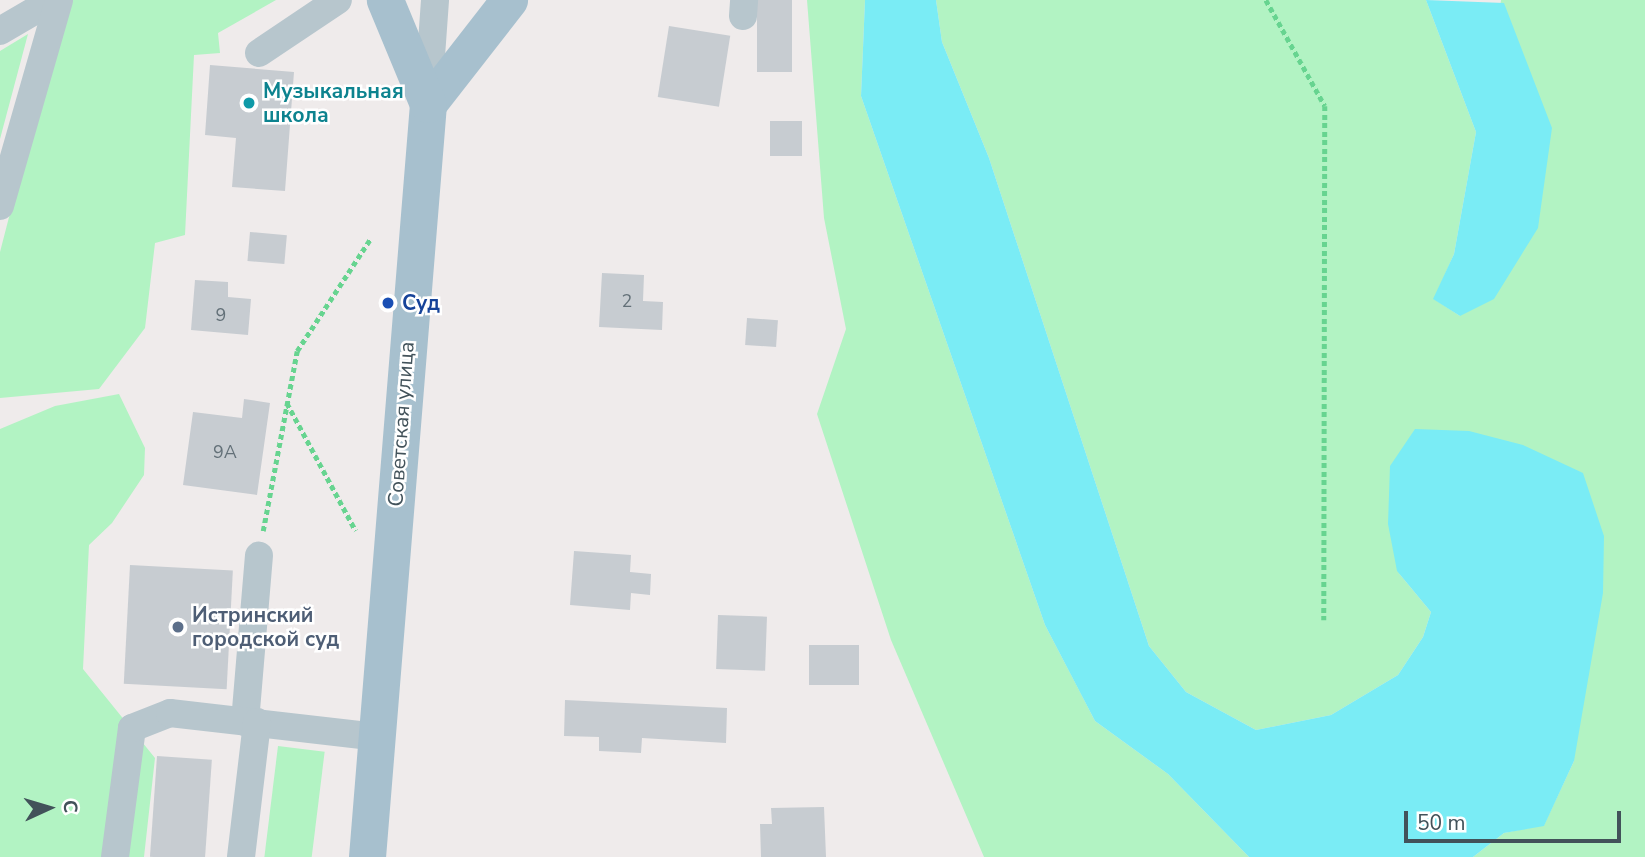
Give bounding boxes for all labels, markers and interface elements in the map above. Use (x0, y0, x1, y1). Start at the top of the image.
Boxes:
place label: Музыкальная школа (263, 78, 404, 128)
marker: Музыкальная школа (241, 95, 257, 111)
place label: Суд (402, 290, 440, 316)
house number: 2 (622, 290, 632, 312)
marker: Суд (380, 295, 396, 311)
house number: 9 (216, 304, 226, 326)
street label: Советская улица (383, 341, 419, 507)
house number: 9А (213, 441, 237, 463)
place label: Истринский городской суд (192, 602, 339, 652)
marker: Истринский городской суд (170, 619, 186, 635)
north arrow (14, 773, 84, 843)
scale bar (1407, 798, 1624, 842)
text: С (57, 799, 83, 814)
text: 50 m (1417, 809, 1466, 837)

